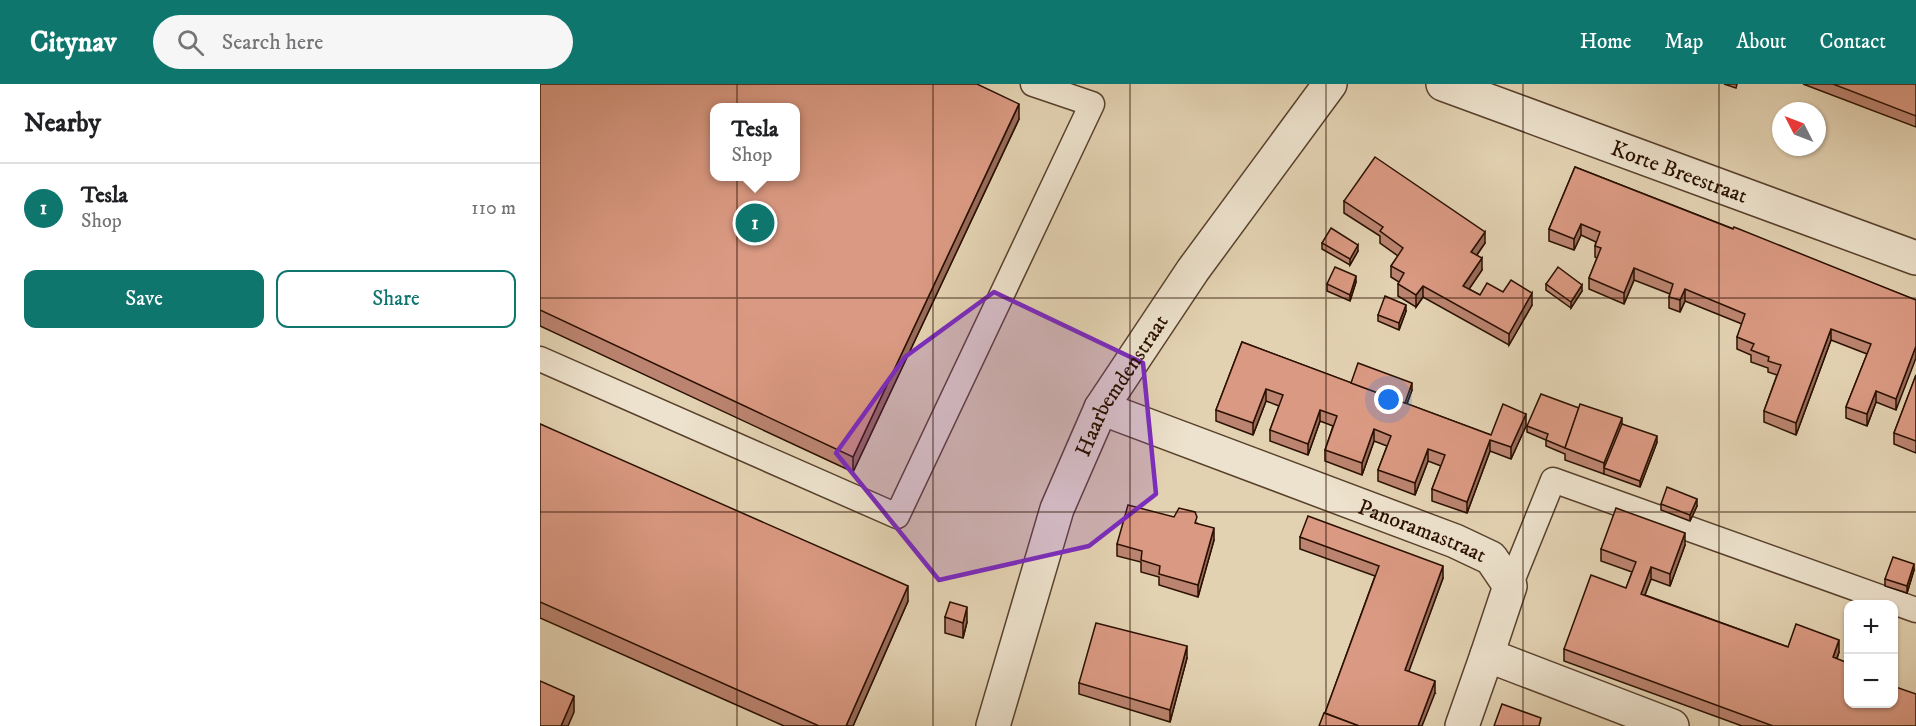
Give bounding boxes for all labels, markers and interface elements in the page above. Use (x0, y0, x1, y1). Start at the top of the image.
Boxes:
search box (153, 15, 573, 69)
text: Citynav (30, 25, 117, 60)
icon: search (174, 26, 207, 59)
text: Search here (222, 29, 323, 56)
text: Home (1580, 29, 1632, 55)
text: Map (1665, 29, 1703, 55)
text: About (1736, 29, 1787, 55)
text: Contact (1820, 29, 1886, 55)
north arrow (1772, 102, 1826, 156)
popup (710, 103, 800, 181)
text: Nearby (24, 107, 101, 140)
text: Tesla (732, 116, 778, 143)
street label: Korte Breestraat (1607, 135, 1751, 210)
text: Shop (732, 143, 772, 168)
text: Tesla (81, 182, 128, 209)
text: 1 (40, 196, 47, 221)
text: 110 m (471, 196, 516, 221)
pin: 1 (736, 200, 774, 246)
text: Shop (81, 209, 122, 234)
button: Save (24, 270, 264, 328)
button: Share (276, 270, 516, 328)
street label: Haarbemdenstraat (1070, 310, 1175, 461)
your location (1374, 385, 1403, 414)
street label: Panoramastraat (1354, 494, 1491, 569)
map controls (1844, 600, 1898, 708)
button: + (1844, 600, 1898, 654)
button: − (1844, 654, 1898, 708)

